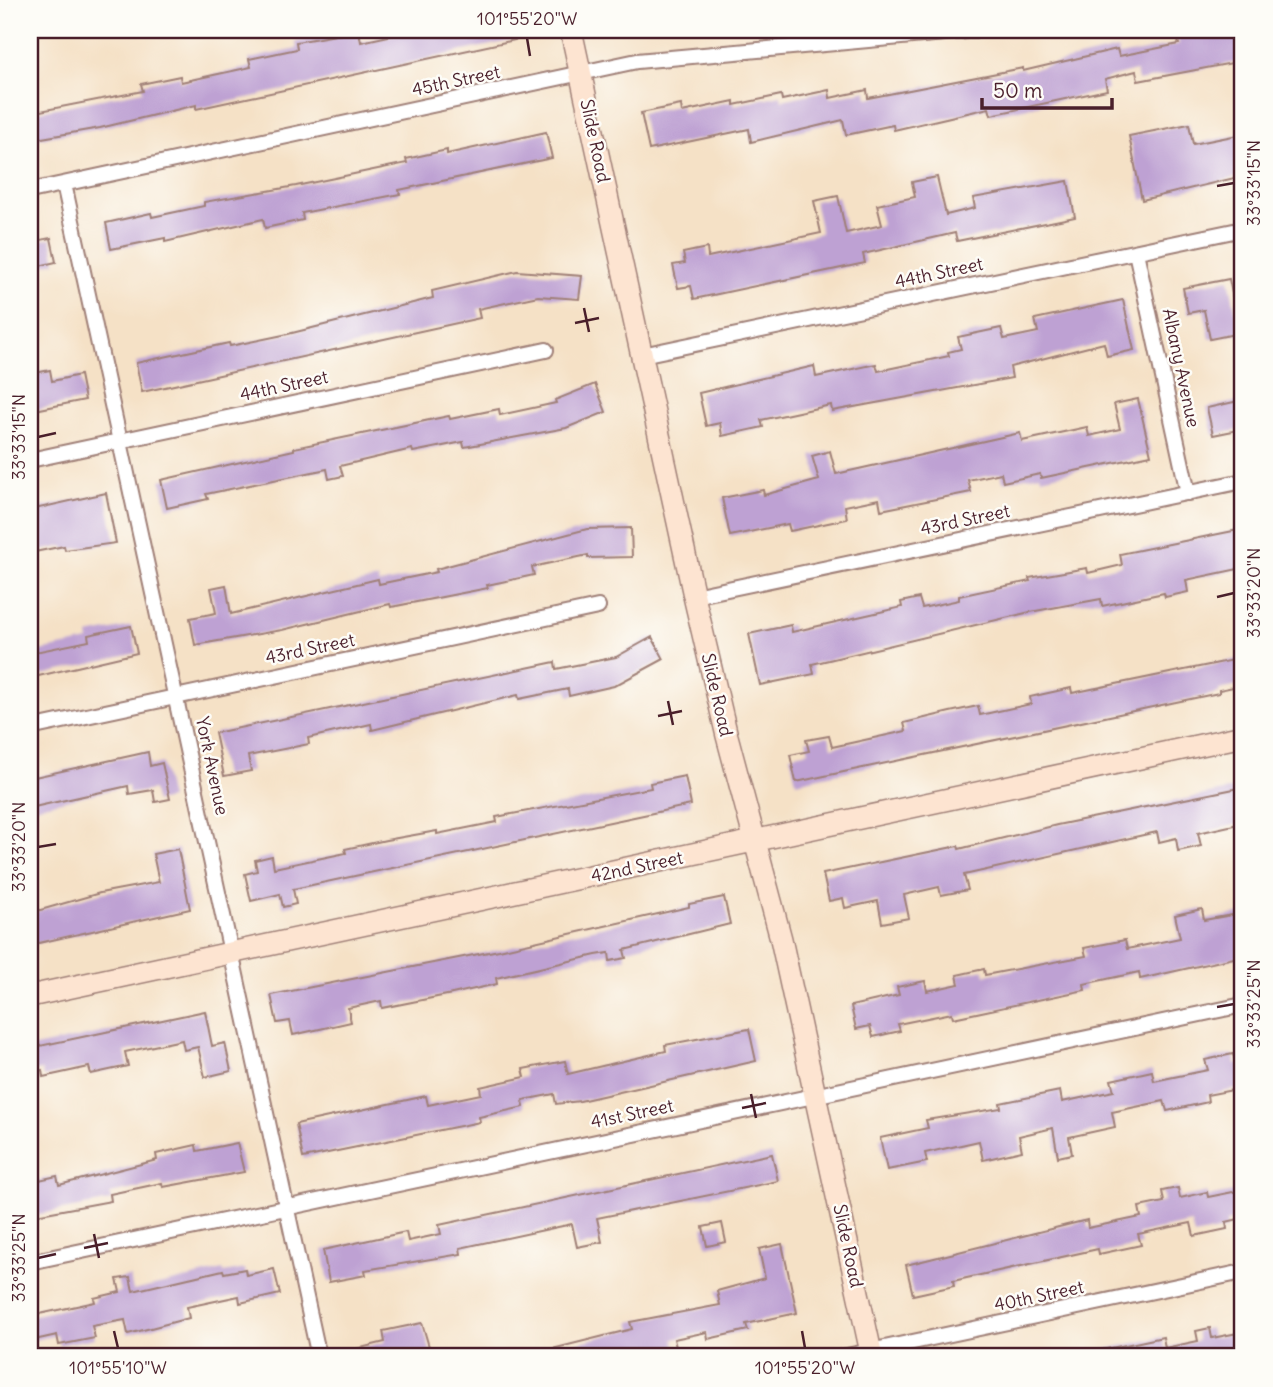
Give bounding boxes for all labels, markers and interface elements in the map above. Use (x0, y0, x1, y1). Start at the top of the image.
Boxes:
text: 101°55'20"W (477, 7, 577, 30)
street label: 45th Street (410, 60, 502, 101)
scale bar (982, 66, 1112, 110)
text: 50 m (993, 77, 1042, 104)
street label: Slide Road (575, 97, 616, 185)
text: 33°33'15"N (1242, 140, 1265, 226)
street label: 44th Street (893, 252, 985, 293)
street label: Albany Avenue (1158, 306, 1205, 429)
street label: 44th Street (238, 365, 330, 406)
text: 33°33'15"N (7, 394, 30, 480)
street label: 43rd Street (918, 499, 1012, 540)
text: 33°33'20"N (1242, 548, 1265, 638)
street label: 43rd Street (263, 628, 357, 669)
street label: Slide Road (697, 651, 738, 739)
street label: York Avenue (191, 715, 234, 817)
text: 33°33'20"N (7, 802, 30, 892)
street label: 42nd Street (589, 846, 685, 887)
text: 33°33'25"N (1242, 959, 1265, 1049)
street label: 41st Street (588, 1094, 675, 1133)
street label: Slide Road (828, 1202, 869, 1290)
text: 33°33'25"N (7, 1213, 30, 1303)
street label: 40th Street (992, 1275, 1086, 1316)
text: 101°55'10"W (69, 1356, 167, 1379)
text: 101°55'20"W (755, 1356, 855, 1379)

